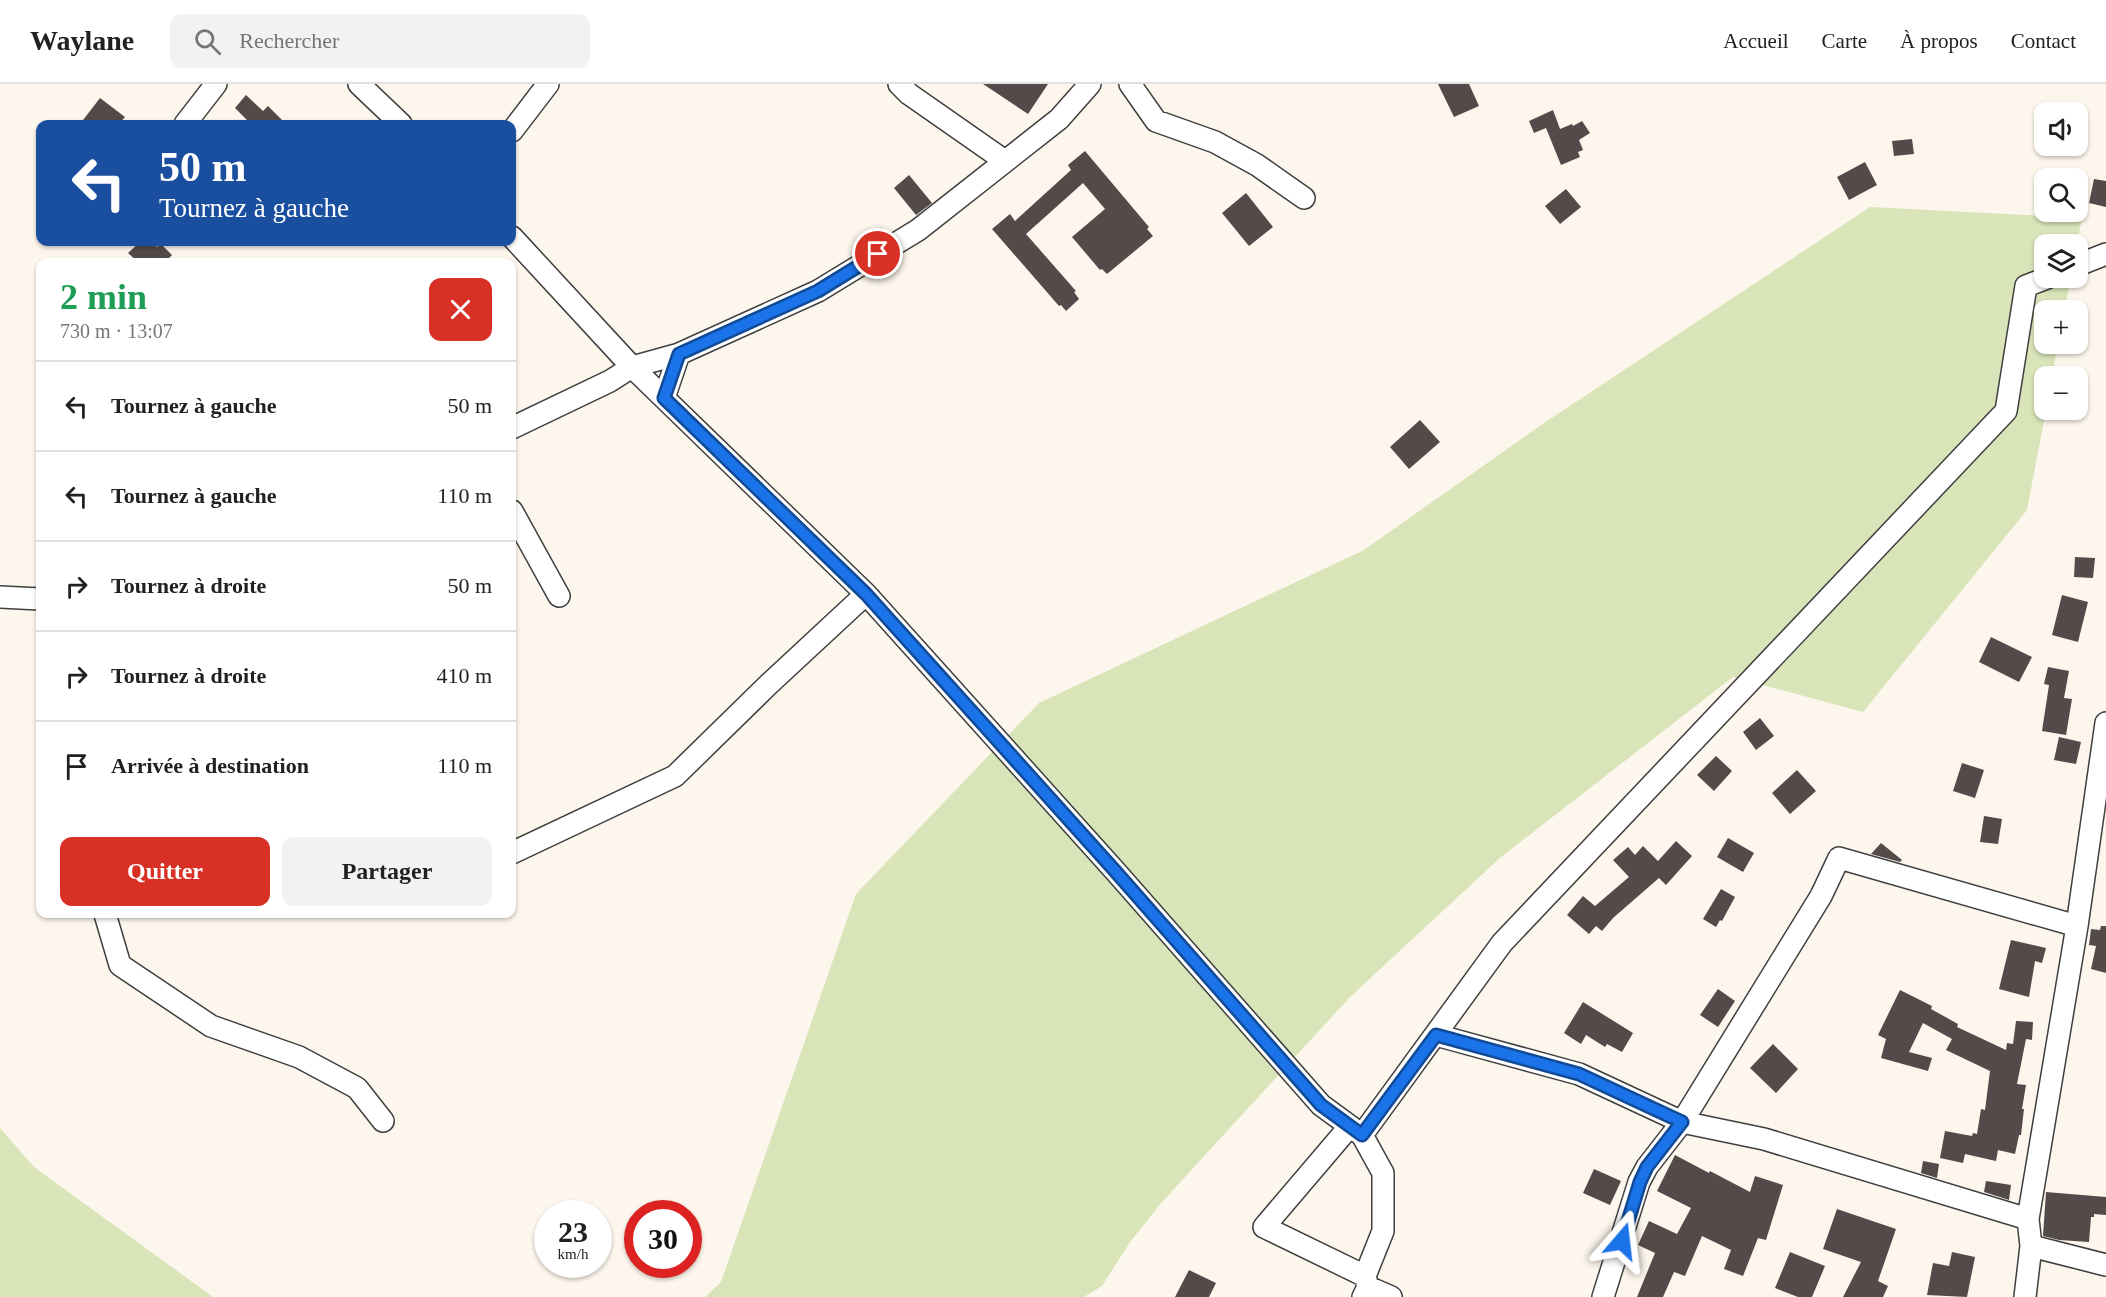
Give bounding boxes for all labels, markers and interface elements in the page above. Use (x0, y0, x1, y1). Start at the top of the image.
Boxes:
search box (170, 14, 590, 68)
text: Waylane (30, 25, 134, 56)
icon: search (191, 25, 224, 58)
text: Rechercher (239, 28, 339, 53)
text: Accueil (1723, 29, 1789, 53)
text: Carte (1822, 29, 1867, 53)
text: À propos (1900, 29, 1978, 53)
text: Contact (2011, 29, 2076, 53)
map controls (2034, 102, 2088, 420)
button: sound (2034, 102, 2088, 156)
icon: left (60, 144, 138, 222)
text: 50 m (159, 144, 247, 190)
button: search (2034, 168, 2088, 222)
text: Tournez à gauche (159, 193, 349, 223)
pin (852, 228, 903, 279)
button: layers (2034, 234, 2088, 288)
icon: arrive (861, 237, 894, 270)
text: 2 min (60, 277, 147, 317)
button: close (429, 278, 492, 341)
button: + (2034, 300, 2088, 354)
text: 730 m · 13:07 (60, 320, 173, 342)
button: − (2034, 366, 2088, 420)
icon: left (60, 390, 93, 423)
text: Tournez à gauche (111, 393, 276, 418)
text: 50 m (447, 393, 492, 418)
icon: left (60, 480, 93, 513)
text: Tournez à gauche (111, 483, 276, 508)
text: 110 m (437, 483, 492, 508)
icon: right (60, 570, 93, 603)
text: Tournez à droite (111, 573, 266, 598)
text: 50 m (447, 573, 492, 598)
icon: right (60, 660, 93, 693)
text: Tournez à droite (111, 663, 266, 688)
text: 410 m (436, 663, 492, 688)
icon: arrive (60, 750, 93, 783)
text: Arrivée à destination (111, 753, 309, 778)
text: 110 m (437, 753, 492, 778)
button: Quitter (60, 837, 270, 906)
button: Partager (282, 837, 492, 906)
speed limit sign: 30 (624, 1200, 702, 1278)
position arrow (1590, 1209, 1654, 1273)
text: 23 (558, 1215, 588, 1248)
text: km/h (558, 1246, 588, 1262)

